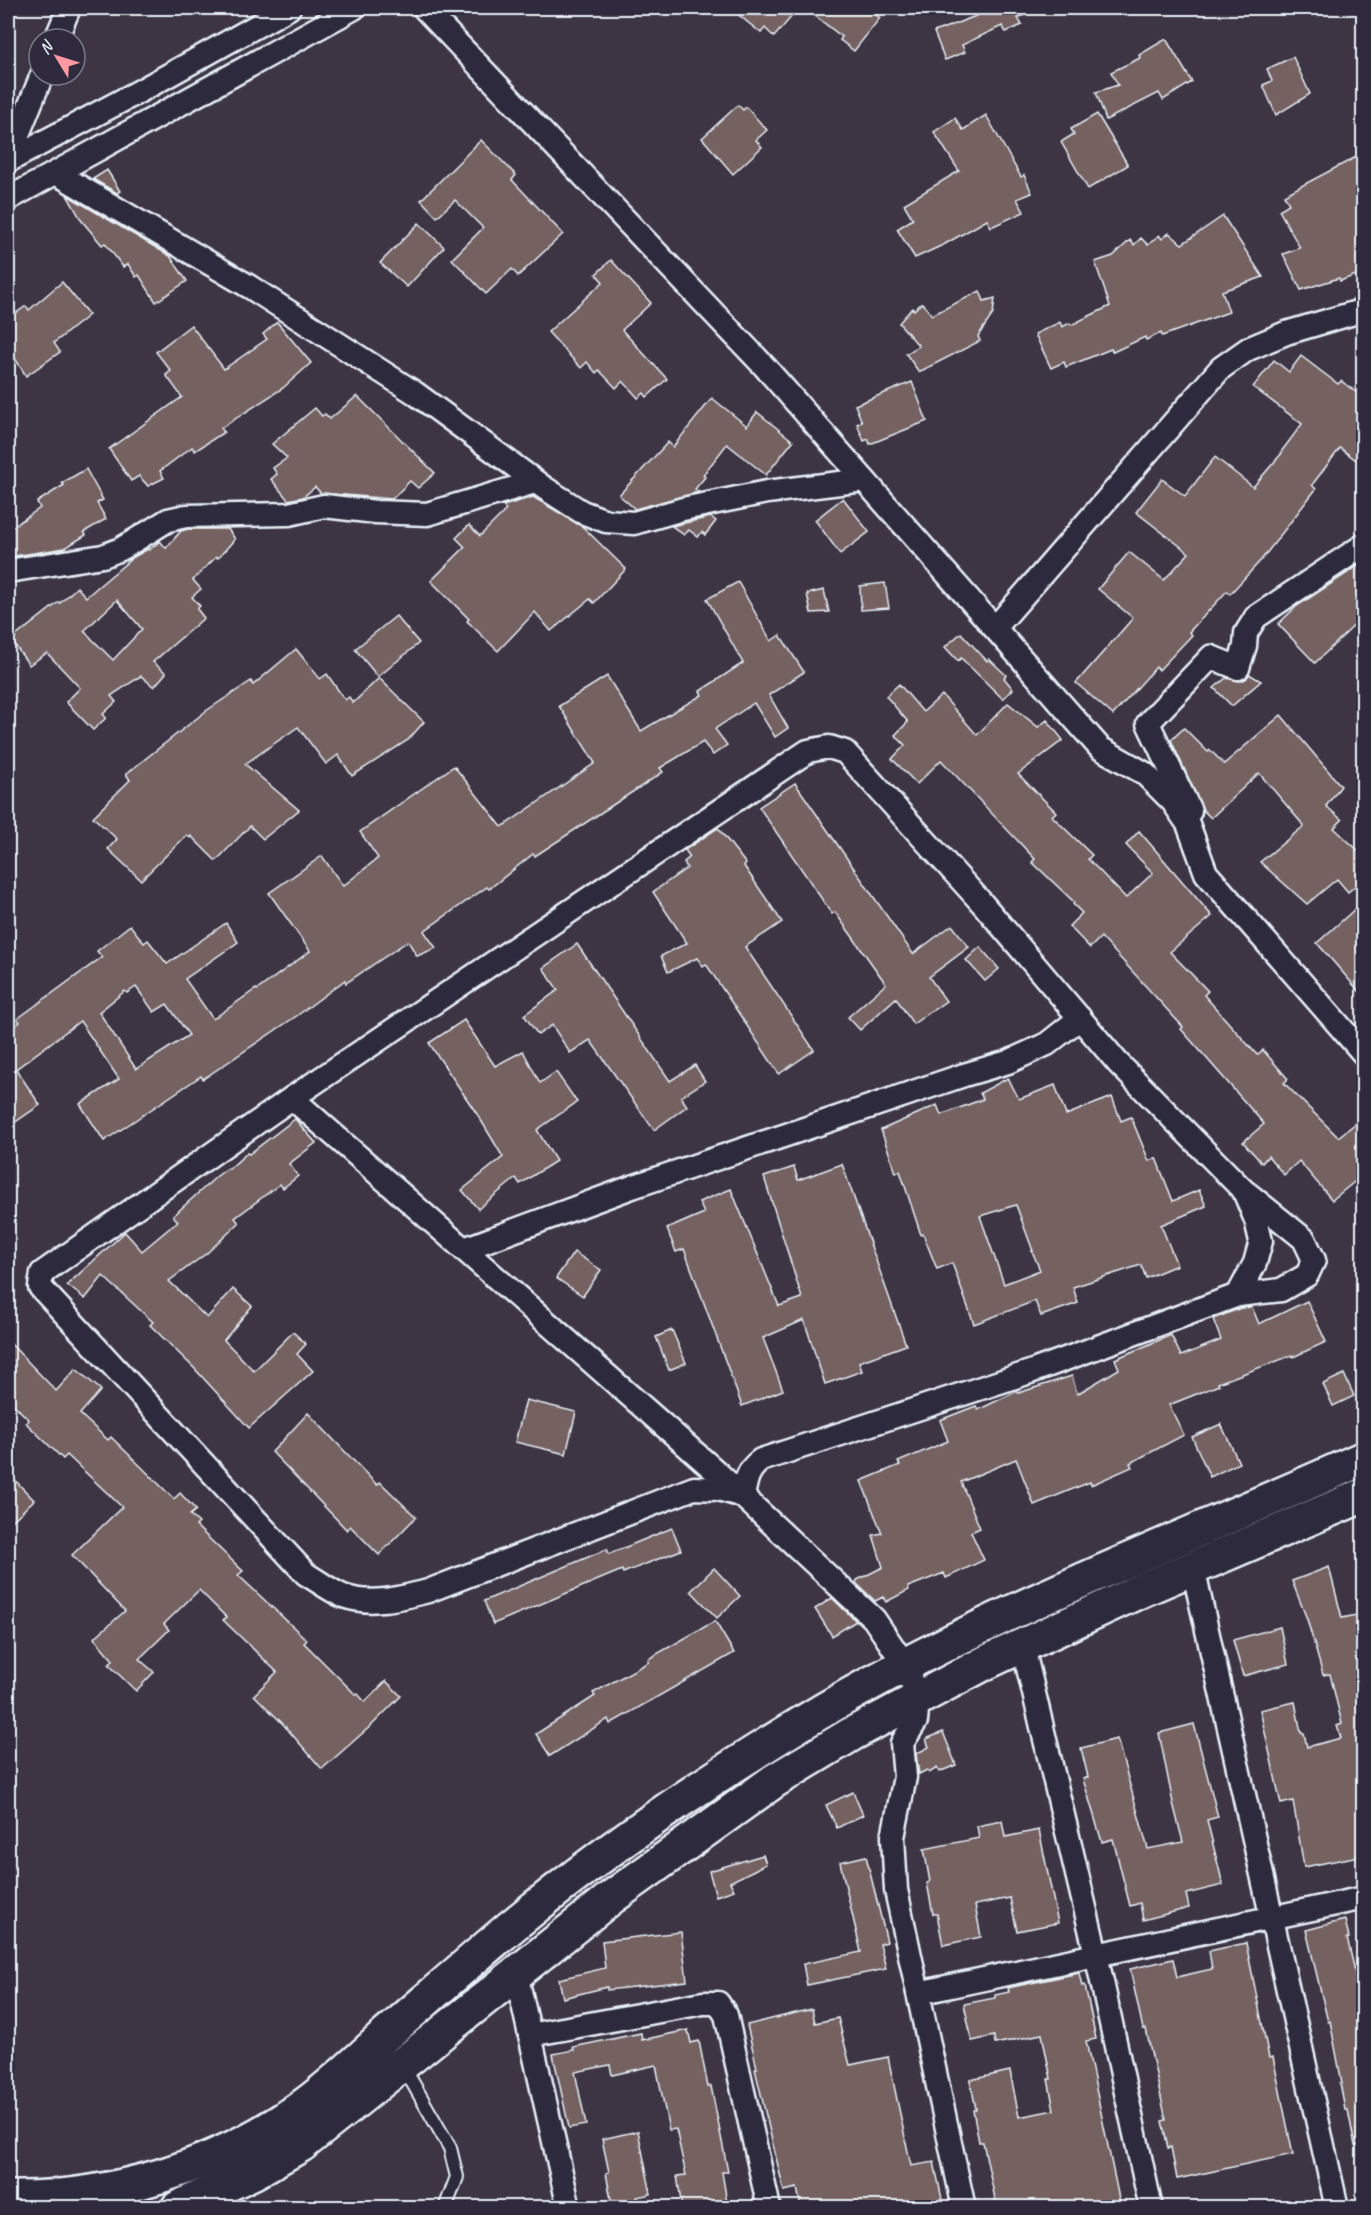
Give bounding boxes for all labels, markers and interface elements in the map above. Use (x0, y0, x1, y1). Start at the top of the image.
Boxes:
north arrow (27, 27, 87, 87)
text: N (35, 36, 59, 58)

